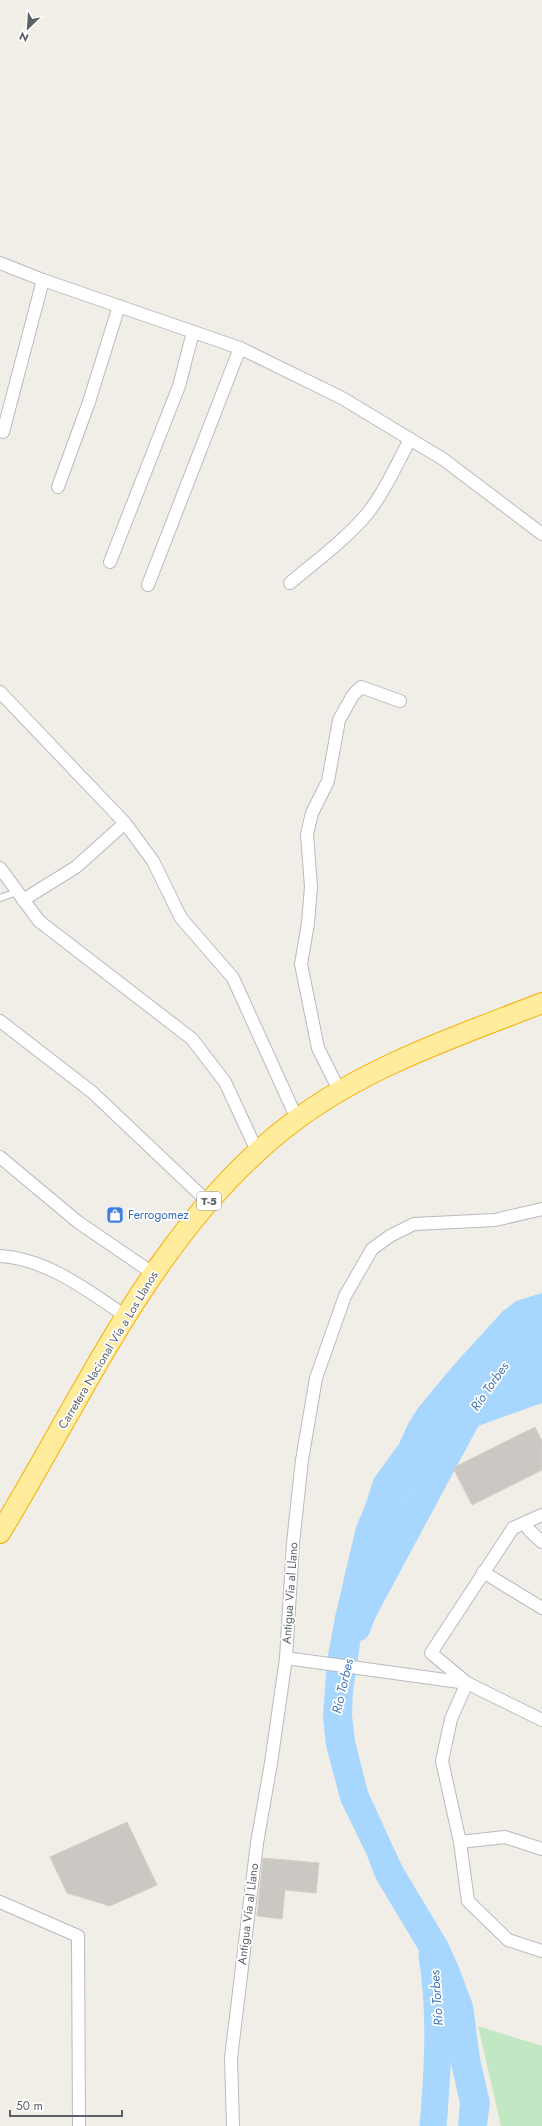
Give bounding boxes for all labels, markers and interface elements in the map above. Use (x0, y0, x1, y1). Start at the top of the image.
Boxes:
north arrow (8, 8, 48, 48)
text: N (16, 28, 31, 46)
road number: T-5 (197, 1192, 221, 1210)
shop icon: Ferrogomez (105, 1205, 125, 1225)
place label: Ferrogomez (128, 1206, 189, 1224)
street label: Carretera Nacional Vía a Los Llanos (54, 1267, 163, 1432)
water label: Río Torbes (466, 1357, 514, 1415)
street label: Antigua Vía al Llano (277, 1541, 303, 1645)
water label: Río Torbes (327, 1656, 358, 1715)
street label: Antigua Vía al Llano (233, 1862, 263, 1966)
water label: Río Torbes (425, 1969, 448, 2026)
scale bar (10, 2092, 122, 2118)
text: 50 m (16, 2097, 43, 2115)

